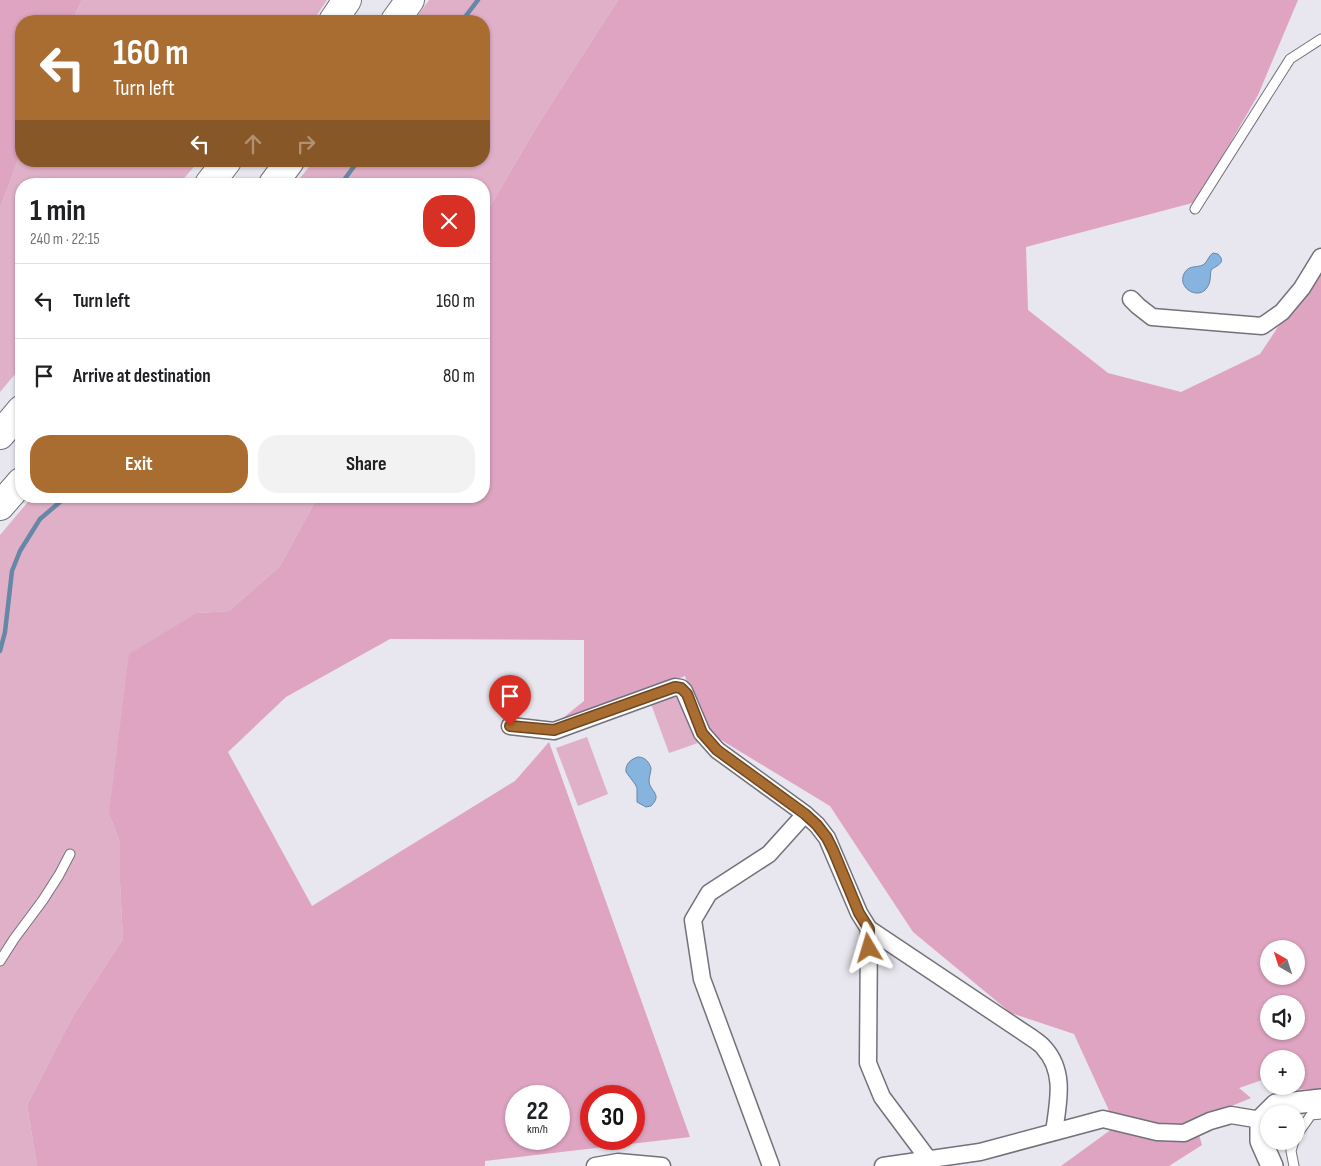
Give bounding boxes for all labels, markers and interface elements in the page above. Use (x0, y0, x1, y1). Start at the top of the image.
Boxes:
text: 160 m (113, 32, 189, 75)
icon: left (30, 35, 95, 100)
text: Turn left (113, 75, 175, 102)
icon: left (186, 130, 214, 158)
icon: ahead (239, 130, 267, 158)
icon: right (292, 130, 320, 158)
text: 1 min (30, 193, 86, 229)
button: close (423, 195, 475, 247)
text: 240 m · 22:15 (30, 230, 100, 249)
icon: left (30, 287, 58, 315)
text: Turn left (73, 290, 130, 313)
text: 160 m (436, 290, 475, 313)
icon: arrive (30, 362, 58, 390)
text: Arrive at destination (73, 365, 211, 388)
text: 80 m (443, 365, 475, 388)
button: Exit (30, 435, 248, 493)
button: Share (258, 435, 475, 493)
pin (489, 675, 531, 726)
icon: arrive (496, 682, 524, 710)
position arrow (842, 921, 894, 973)
north arrow (1260, 940, 1305, 985)
map controls (1260, 940, 1305, 1150)
button: sound (1260, 995, 1305, 1040)
button: + (1260, 1050, 1305, 1095)
speed limit sign: 30 (580, 1085, 645, 1150)
text: 22 (527, 1096, 548, 1127)
button: − (1260, 1105, 1305, 1150)
text: km/h (527, 1122, 548, 1137)

